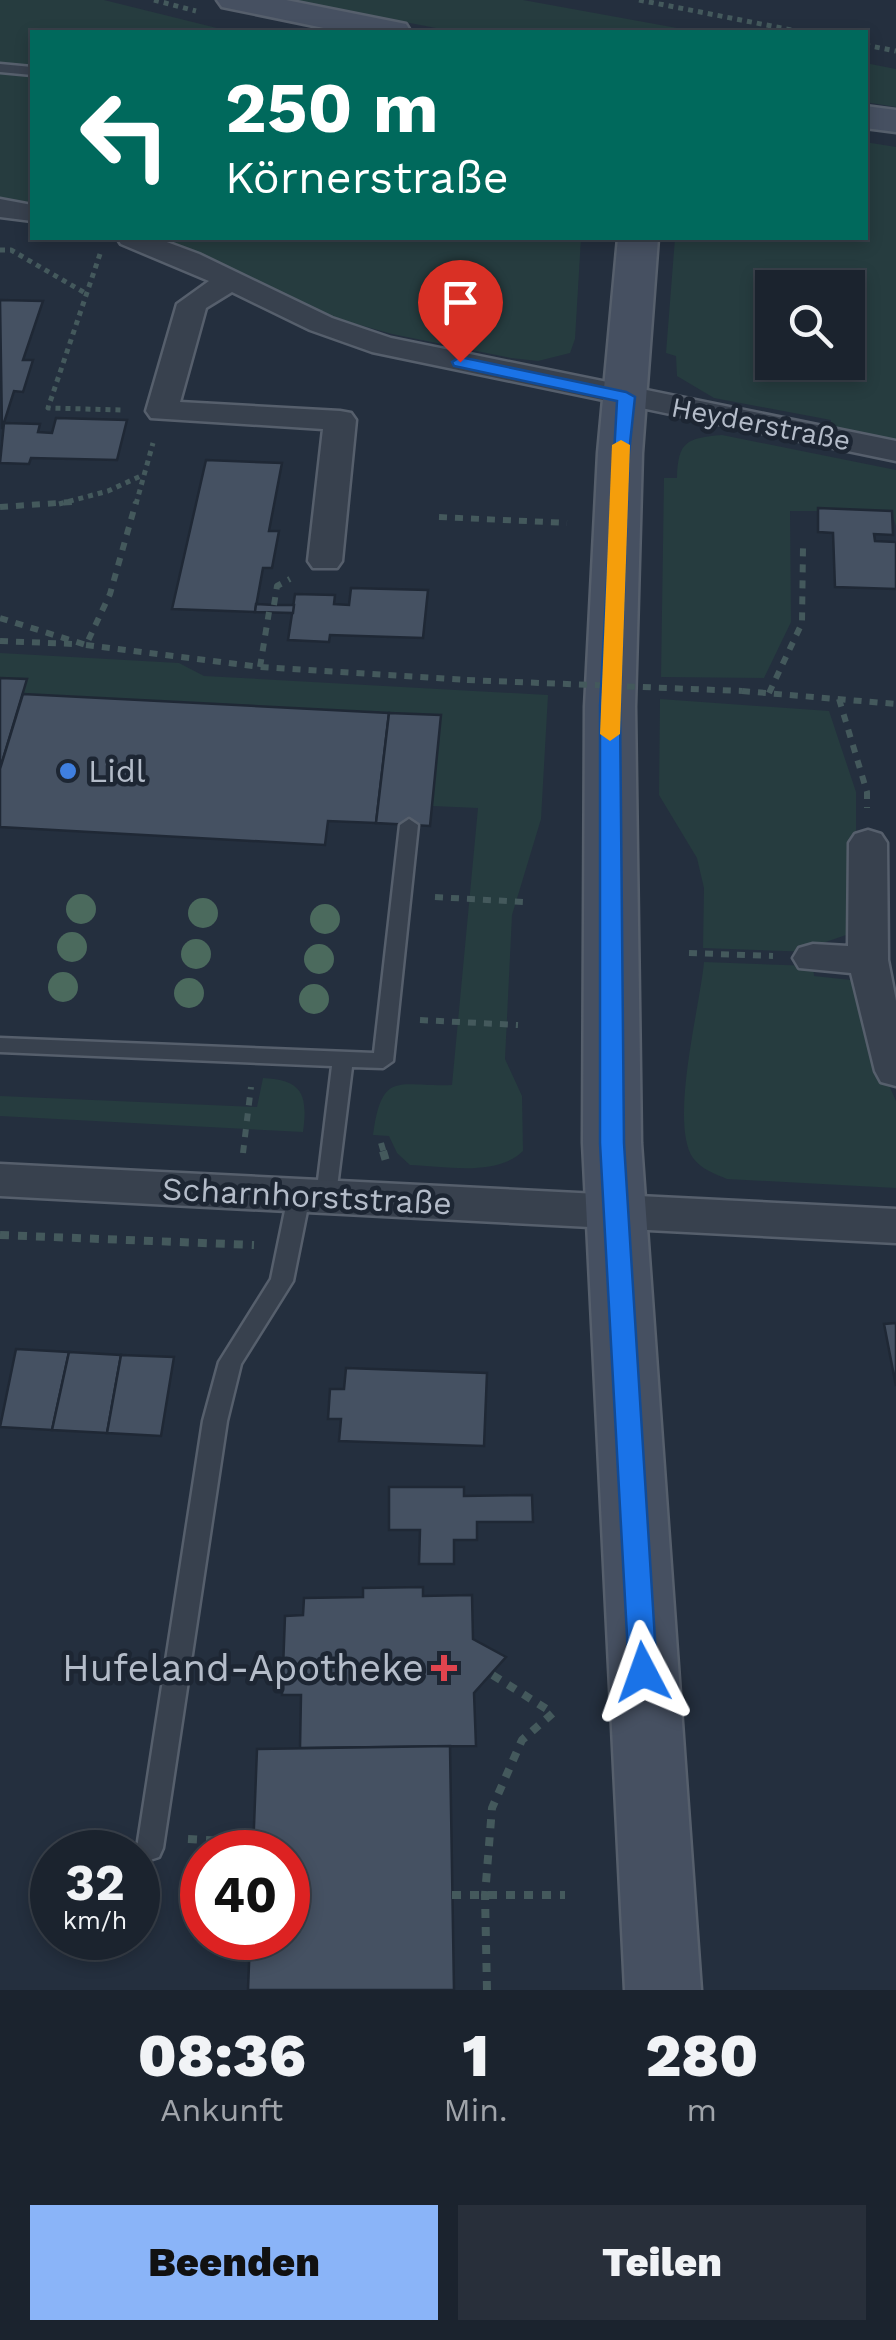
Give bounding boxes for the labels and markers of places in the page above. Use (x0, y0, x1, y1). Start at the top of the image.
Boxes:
pin (418, 260, 503, 363)
place label: Lidl (88, 752, 146, 790)
marker: Lidl (57, 760, 79, 782)
place label: Hufeland-Apotheke (62, 1646, 424, 1690)
marker: Hufeland-Apotheke (433, 1657, 455, 1679)

